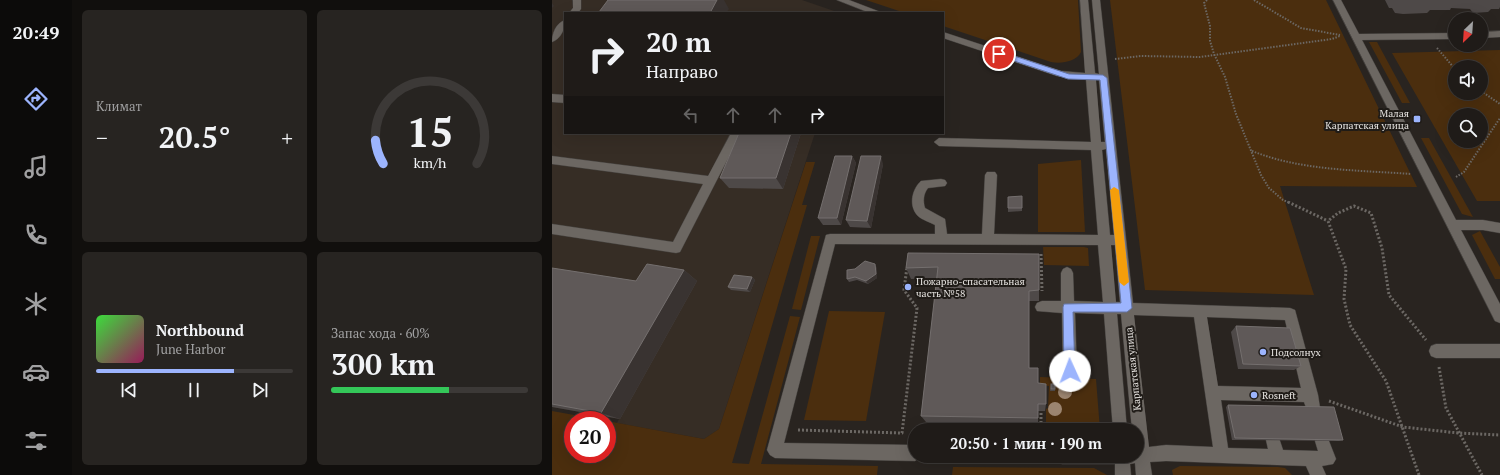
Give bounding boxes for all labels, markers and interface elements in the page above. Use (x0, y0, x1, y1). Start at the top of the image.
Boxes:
north arrow (1448, 12, 1488, 52)
map controls (1448, 12, 1488, 148)
text: 20:49 (13, 20, 59, 44)
text: 20 m (646, 23, 711, 60)
icon: right (580, 28, 632, 80)
pin (982, 37, 1016, 71)
icon: arrive (988, 43, 1010, 65)
text: Направо (646, 59, 718, 83)
button: sound (1448, 60, 1488, 100)
icon: directions (22, 85, 50, 113)
text: Климат (96, 97, 142, 115)
text: 15 (406, 104, 453, 159)
icon: left (680, 104, 702, 126)
icon: ahead (722, 104, 744, 126)
icon: ahead (764, 104, 786, 126)
icon: right (806, 104, 828, 126)
place label: Малая Карпатская улица (1325, 107, 1409, 132)
button: search (1448, 108, 1488, 148)
marker: Малая Карпатская улица (1412, 114, 1422, 124)
text: 20.5° (158, 117, 231, 157)
text: − (96, 123, 108, 152)
text: + (281, 123, 293, 152)
text: km/h (413, 152, 447, 171)
icon: music (22, 153, 50, 181)
icon: phone (22, 221, 50, 249)
place label: Пожарно-спасательная часть №58 (916, 275, 1025, 300)
marker: Пожарно-спасательная часть №58 (903, 282, 913, 292)
icon: climate (22, 290, 50, 318)
text: Northbound (156, 320, 244, 340)
text: Запас хода · 60% (331, 324, 430, 342)
street label: Карпатская улица (1122, 327, 1144, 411)
text: June Harbor (156, 340, 226, 358)
text: 300 km (331, 344, 435, 384)
place label: Подсолнух (1271, 346, 1322, 359)
marker: Подсолнух (1258, 347, 1268, 357)
position arrow (1049, 350, 1091, 392)
icon: car (22, 358, 50, 386)
icon: previous (118, 379, 140, 401)
icon: pause (183, 379, 205, 401)
icon: next (249, 379, 271, 401)
place label: Rosneft (1262, 389, 1296, 402)
marker: Rosneft (1249, 390, 1259, 400)
speed limit sign: 20 (564, 411, 616, 463)
icon: filters (22, 427, 50, 455)
text: 20:50 · 1 мин · 190 m (950, 433, 1102, 453)

